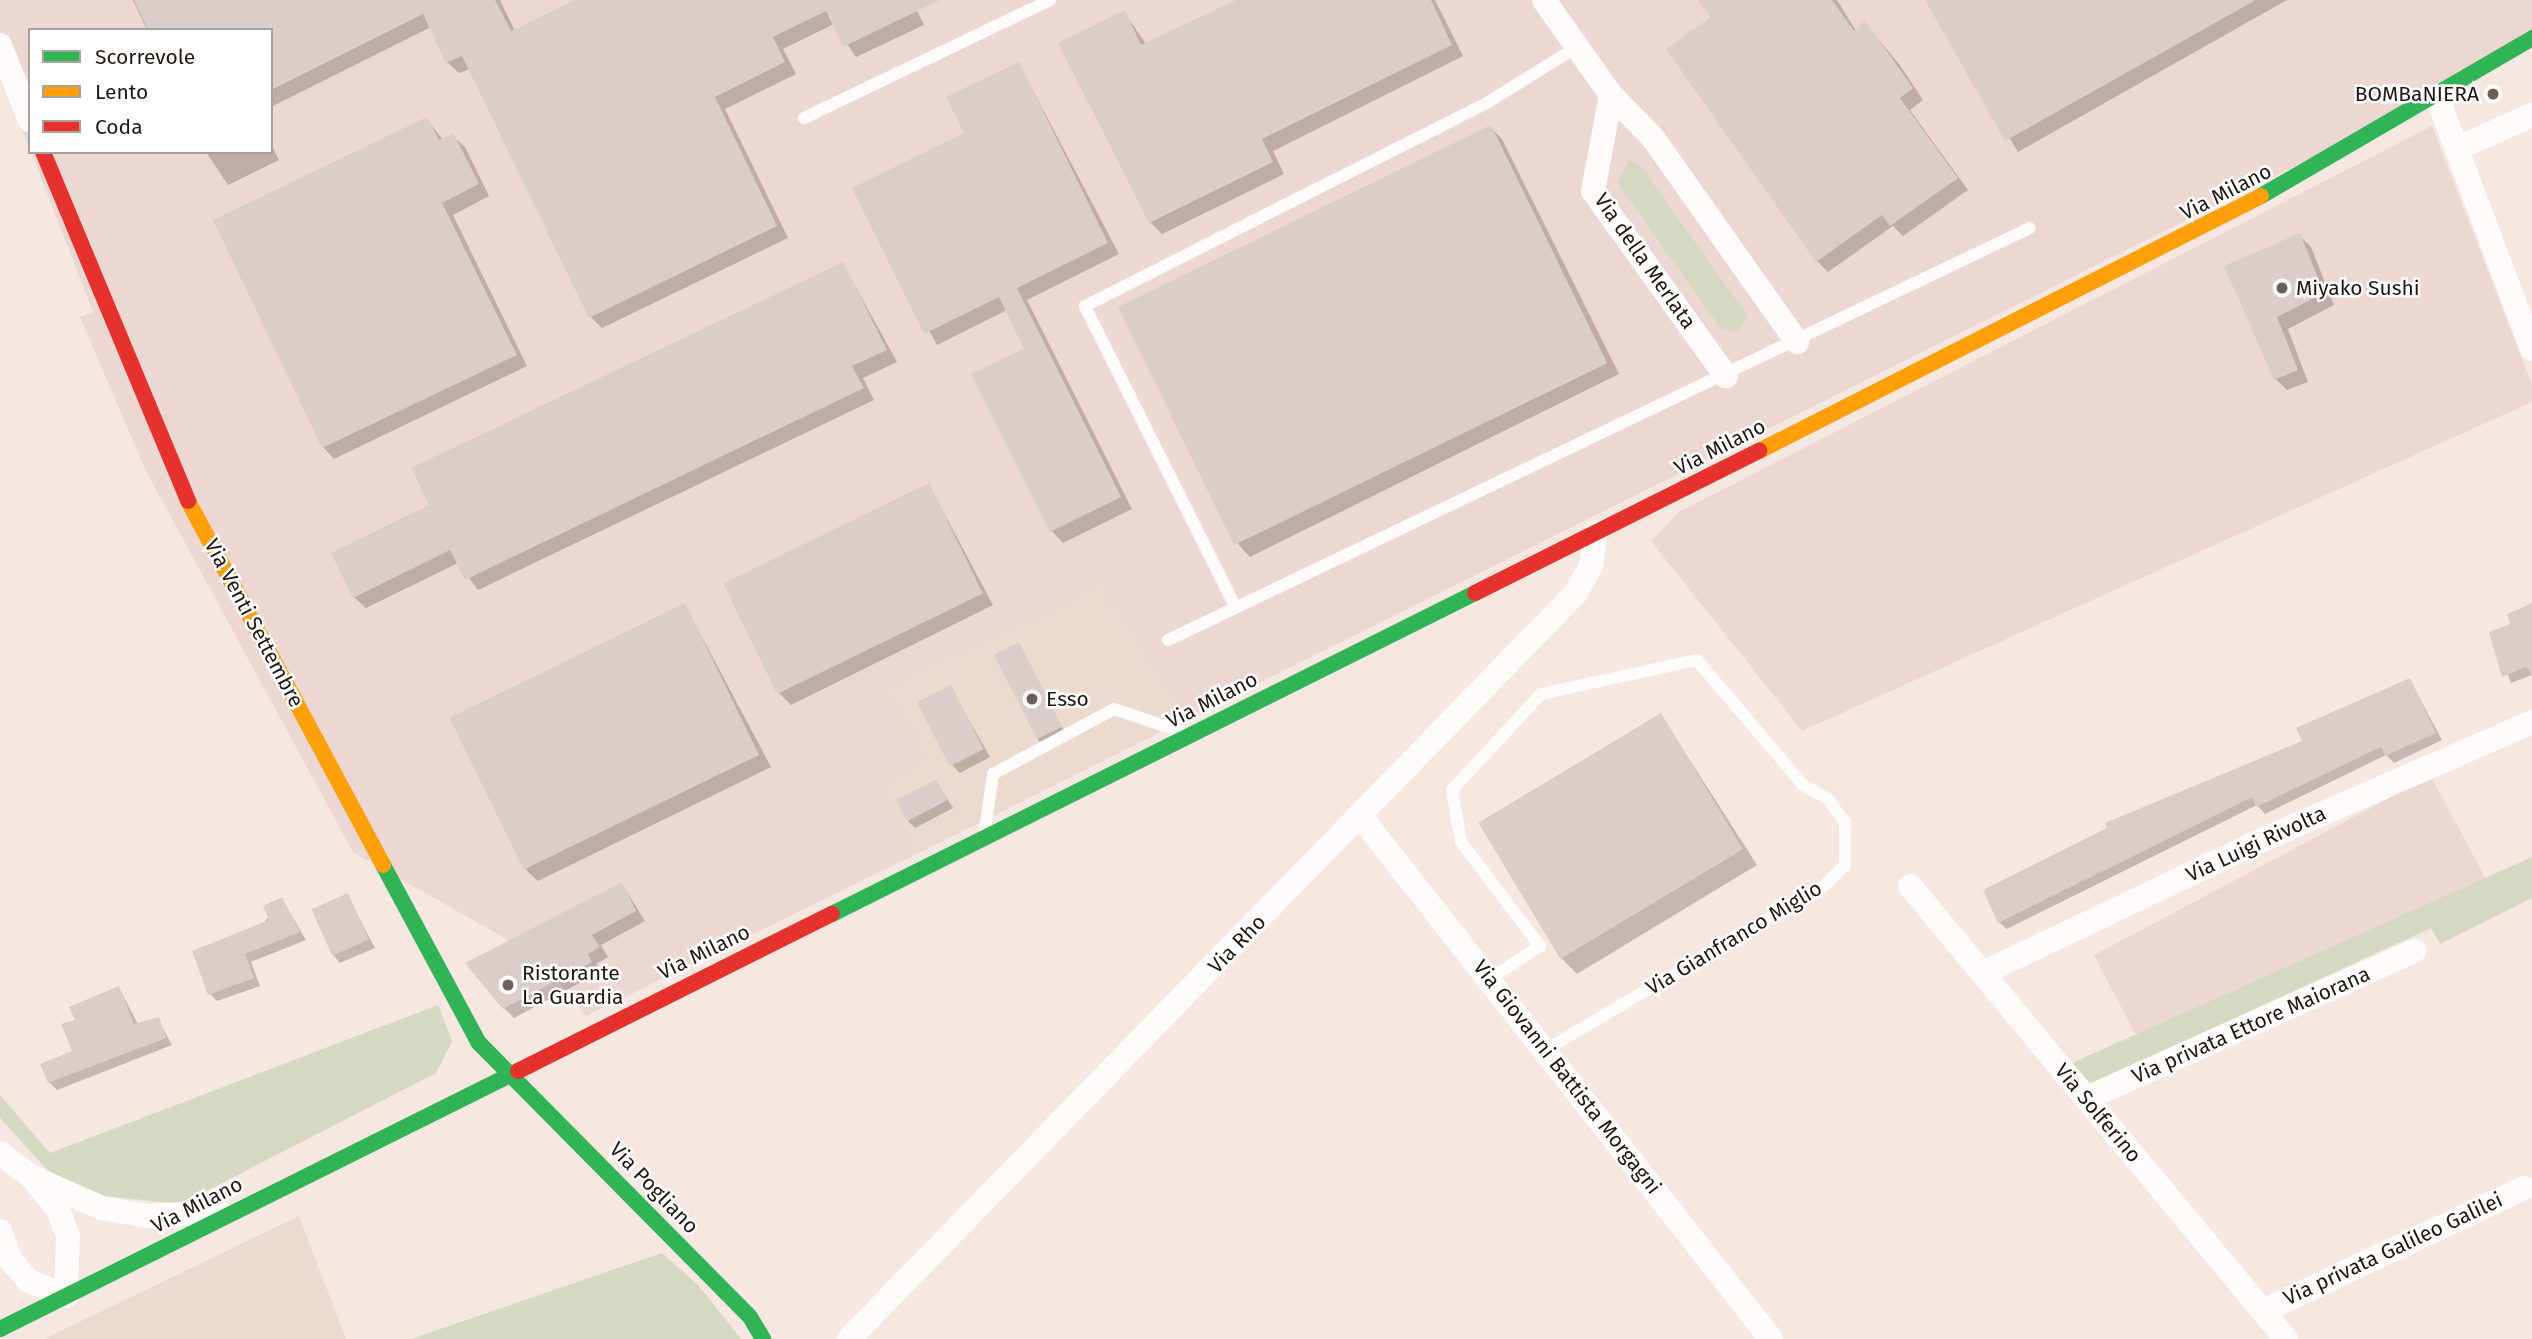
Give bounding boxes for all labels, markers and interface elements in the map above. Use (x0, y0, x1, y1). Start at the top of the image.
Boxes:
legend (28, 28, 273, 154)
text: Scorrevole (95, 44, 195, 70)
text: Lento (95, 79, 148, 105)
place label: BOMBaNIERA (2355, 81, 2479, 107)
marker: BOMBaNIERA (2485, 86, 2501, 102)
text: Coda (95, 114, 143, 140)
street label: Via Milano (2176, 158, 2276, 226)
street label: Via della Merlata (1589, 188, 1701, 334)
place label: Miyako Sushi (2296, 275, 2420, 301)
marker: Miyako Sushi (2274, 280, 2290, 296)
street label: Via Milano (1670, 413, 1770, 481)
street label: Via Venti Settembre (199, 534, 309, 712)
street label: Via Milano (1162, 666, 1262, 734)
place label: Esso (1046, 686, 1089, 712)
marker: Esso (1024, 691, 1040, 707)
street label: Via Luigi Rivolta (2182, 801, 2330, 887)
street label: Via Gianfranco Miglio (1642, 876, 1826, 1000)
street label: Via Rho (1203, 909, 1271, 979)
street label: Via Milano (654, 919, 754, 985)
street label: Via Giovanni Battista Morgagni (1468, 955, 1666, 1199)
place label: Ristorante La Guardia (522, 960, 624, 1010)
street label: Via privata Ettore Maiorana (2128, 961, 2374, 1089)
marker: Ristorante La Guardia (500, 977, 516, 993)
street label: Via Solferino (2049, 1058, 2147, 1168)
street label: Via Pogliano (604, 1137, 704, 1239)
street label: Via Milano (147, 1171, 247, 1239)
street label: Via privata Galileo Galilei (2279, 1187, 2507, 1311)

